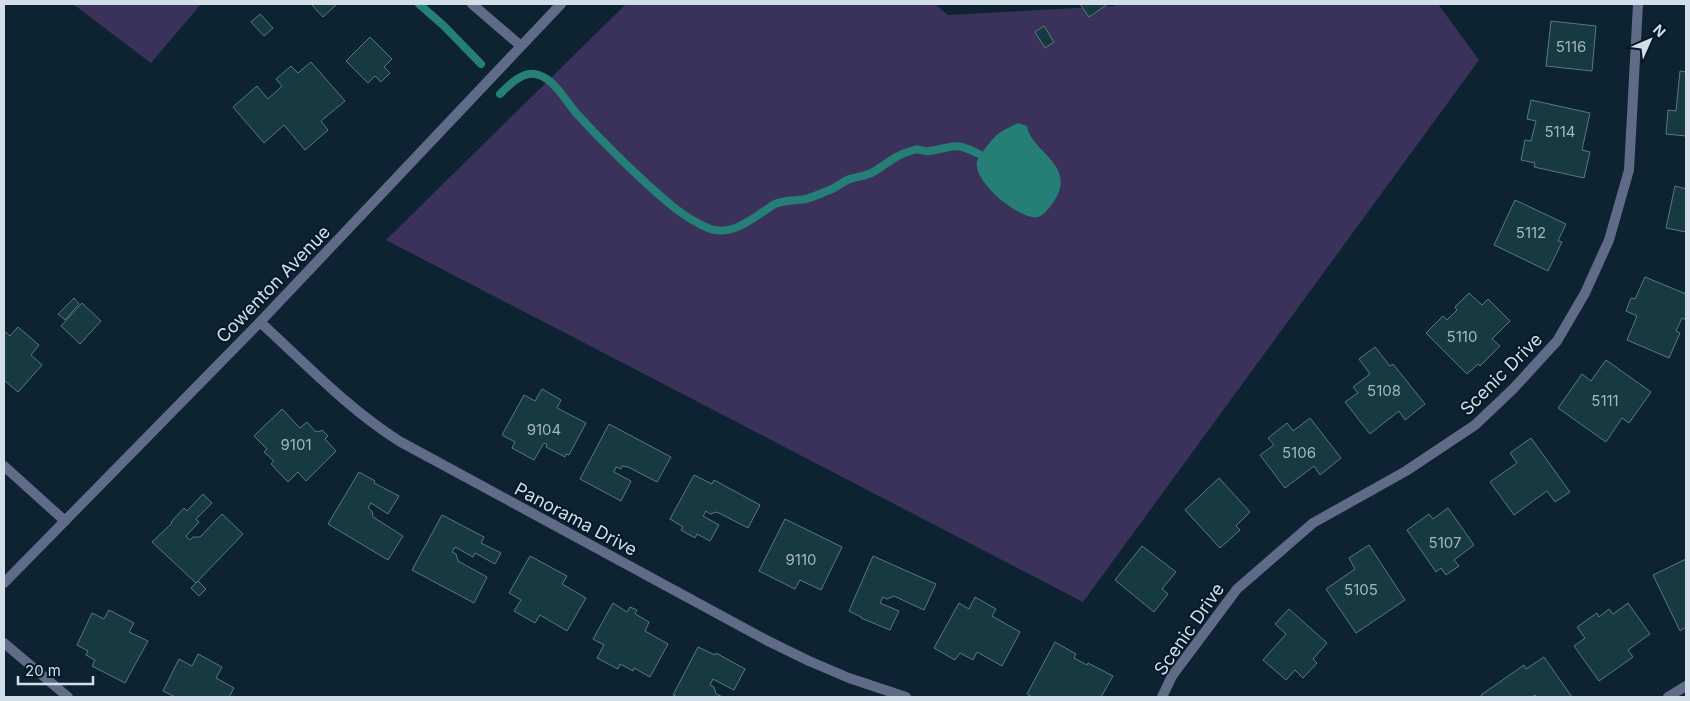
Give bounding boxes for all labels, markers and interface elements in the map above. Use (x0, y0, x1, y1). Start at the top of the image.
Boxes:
north arrow (1625, 15, 1675, 65)
text: N (1650, 21, 1669, 40)
house number: 5116 (1556, 37, 1586, 56)
house number: 5114 (1544, 122, 1576, 141)
street label: Cowenton Avenue (212, 221, 334, 347)
house number: 5112 (1516, 223, 1546, 242)
house number: 5110 (1447, 327, 1477, 346)
street label: Scenic Drive (1456, 329, 1546, 419)
house number: 5108 (1367, 381, 1401, 400)
house number: 5111 (1591, 391, 1619, 410)
house number: 9104 (527, 420, 561, 439)
house number: 9101 (281, 435, 311, 454)
house number: 5106 (1282, 443, 1316, 462)
street label: Panorama Drive (511, 478, 641, 560)
house number: 5107 (1429, 533, 1461, 552)
house number: 9110 (786, 550, 816, 569)
street label: Scenic Drive (1150, 579, 1228, 679)
house number: 5105 (1344, 580, 1378, 599)
scale bar (18, 654, 92, 686)
text: 20 m (25, 661, 61, 680)

